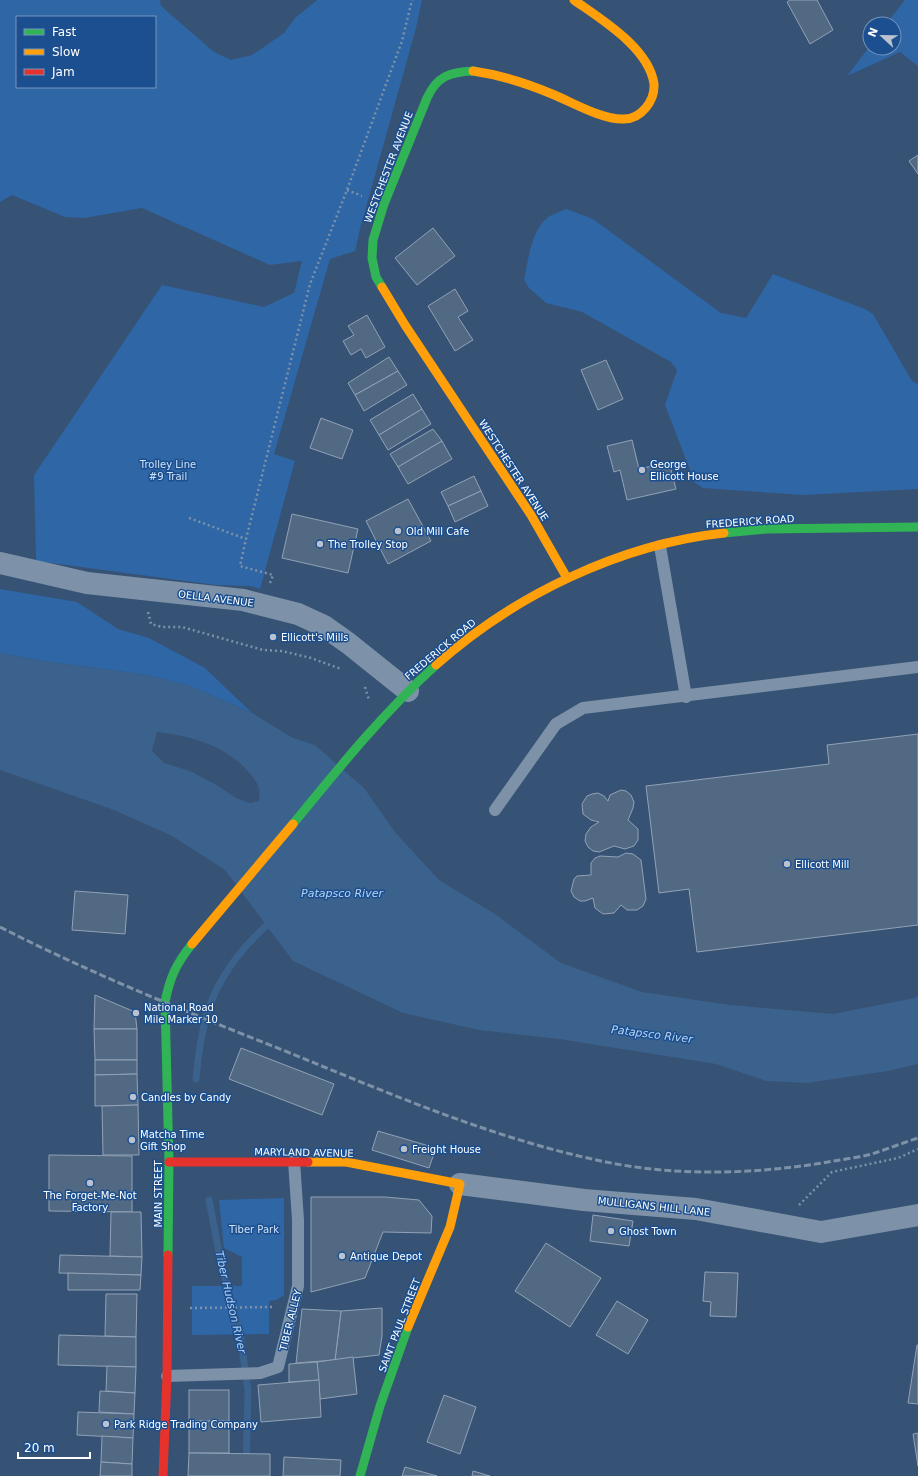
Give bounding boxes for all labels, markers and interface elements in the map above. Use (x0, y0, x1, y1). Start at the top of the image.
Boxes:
legend (16, 16, 156, 88)
north arrow (862, 16, 902, 56)
text: Fast (52, 25, 76, 39)
text: N (865, 26, 881, 39)
text: Slow (52, 45, 80, 59)
text: Jam (51, 65, 75, 79)
street label: WESTCHESTER AVENUE (362, 110, 415, 224)
street label: WESTCHESTER AVENUE (477, 418, 550, 523)
park label: Trolley Line #9 Trail (139, 459, 196, 482)
place label: George Ellicott House (650, 459, 719, 482)
marker: George Ellicott House (637, 465, 647, 475)
street label: FREDERICK ROAD (705, 513, 795, 530)
marker: Old Mill Cafe (393, 526, 403, 536)
place label: Old Mill Cafe (406, 526, 469, 537)
marker: The Trolley Stop (315, 539, 325, 549)
place label: The Trolley Stop (327, 539, 408, 550)
street label: OELLA AVENUE (178, 588, 254, 609)
street label: FREDERICK ROAD (403, 616, 478, 682)
marker: Ellicott's Mills (268, 632, 278, 642)
place label: Ellicott's Mills (281, 632, 348, 643)
marker: Ellicott Mill (782, 859, 792, 869)
place label: Ellicott Mill (795, 859, 849, 870)
water label: Patapsco River (301, 887, 384, 900)
place label: National Road Mile Marker 10 (144, 1002, 218, 1025)
marker: National Road Mile Marker 10 (131, 1008, 141, 1018)
water label: Patapsco River (610, 1023, 695, 1046)
marker: Candles by Candy (128, 1092, 138, 1102)
place label: Candles by Candy (141, 1092, 231, 1103)
place label: Matcha Time Gift Shop (140, 1129, 204, 1152)
marker: Matcha Time Gift Shop (127, 1135, 137, 1145)
marker: Freight House (399, 1144, 409, 1154)
place label: Freight House (412, 1144, 481, 1155)
street label: MARYLAND AVENUE (254, 1146, 354, 1159)
street label: MAIN STREET (153, 1159, 164, 1228)
marker: The Forget-Me-Not Factory (85, 1178, 95, 1188)
place label: The Forget-Me-Not Factory (42, 1190, 137, 1213)
street label: MULLIGANS HILL LANE (597, 1195, 711, 1218)
park label: Tiber Park (228, 1224, 279, 1235)
marker: Ghost Town (606, 1226, 616, 1236)
place label: Ghost Town (619, 1226, 677, 1237)
water label: Tiber Hudson River (212, 1249, 249, 1356)
marker: Antique Depot (337, 1251, 347, 1261)
place label: Antique Depot (350, 1251, 422, 1262)
street label: SAINT PAUL STREET (376, 1276, 423, 1374)
street label: TIBER ALLEY (277, 1287, 304, 1353)
marker: Park Ridge Trading Company (101, 1419, 111, 1429)
place label: Park Ridge Trading Company (114, 1419, 258, 1430)
scale bar (18, 1434, 90, 1460)
text: 20 m (24, 1441, 55, 1455)

